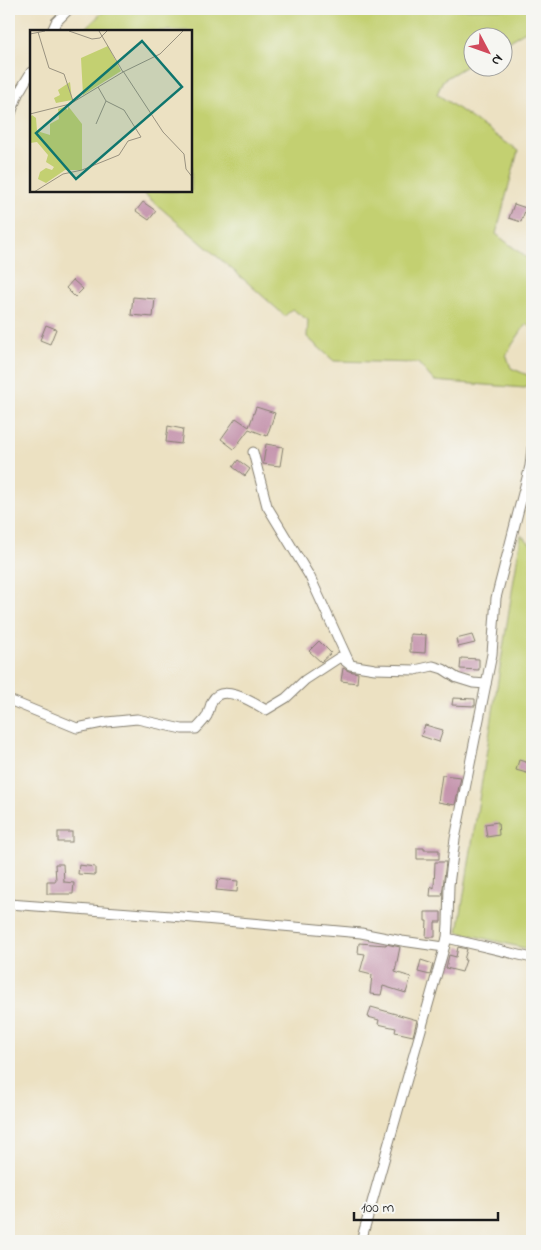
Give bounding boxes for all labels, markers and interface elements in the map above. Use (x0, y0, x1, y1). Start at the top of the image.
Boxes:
north arrow (464, 28, 514, 78)
inset map (30, 30, 192, 192)
text: N (486, 49, 508, 70)
scale bar (354, 1190, 497, 1222)
text: 100 m (361, 1197, 394, 1219)

